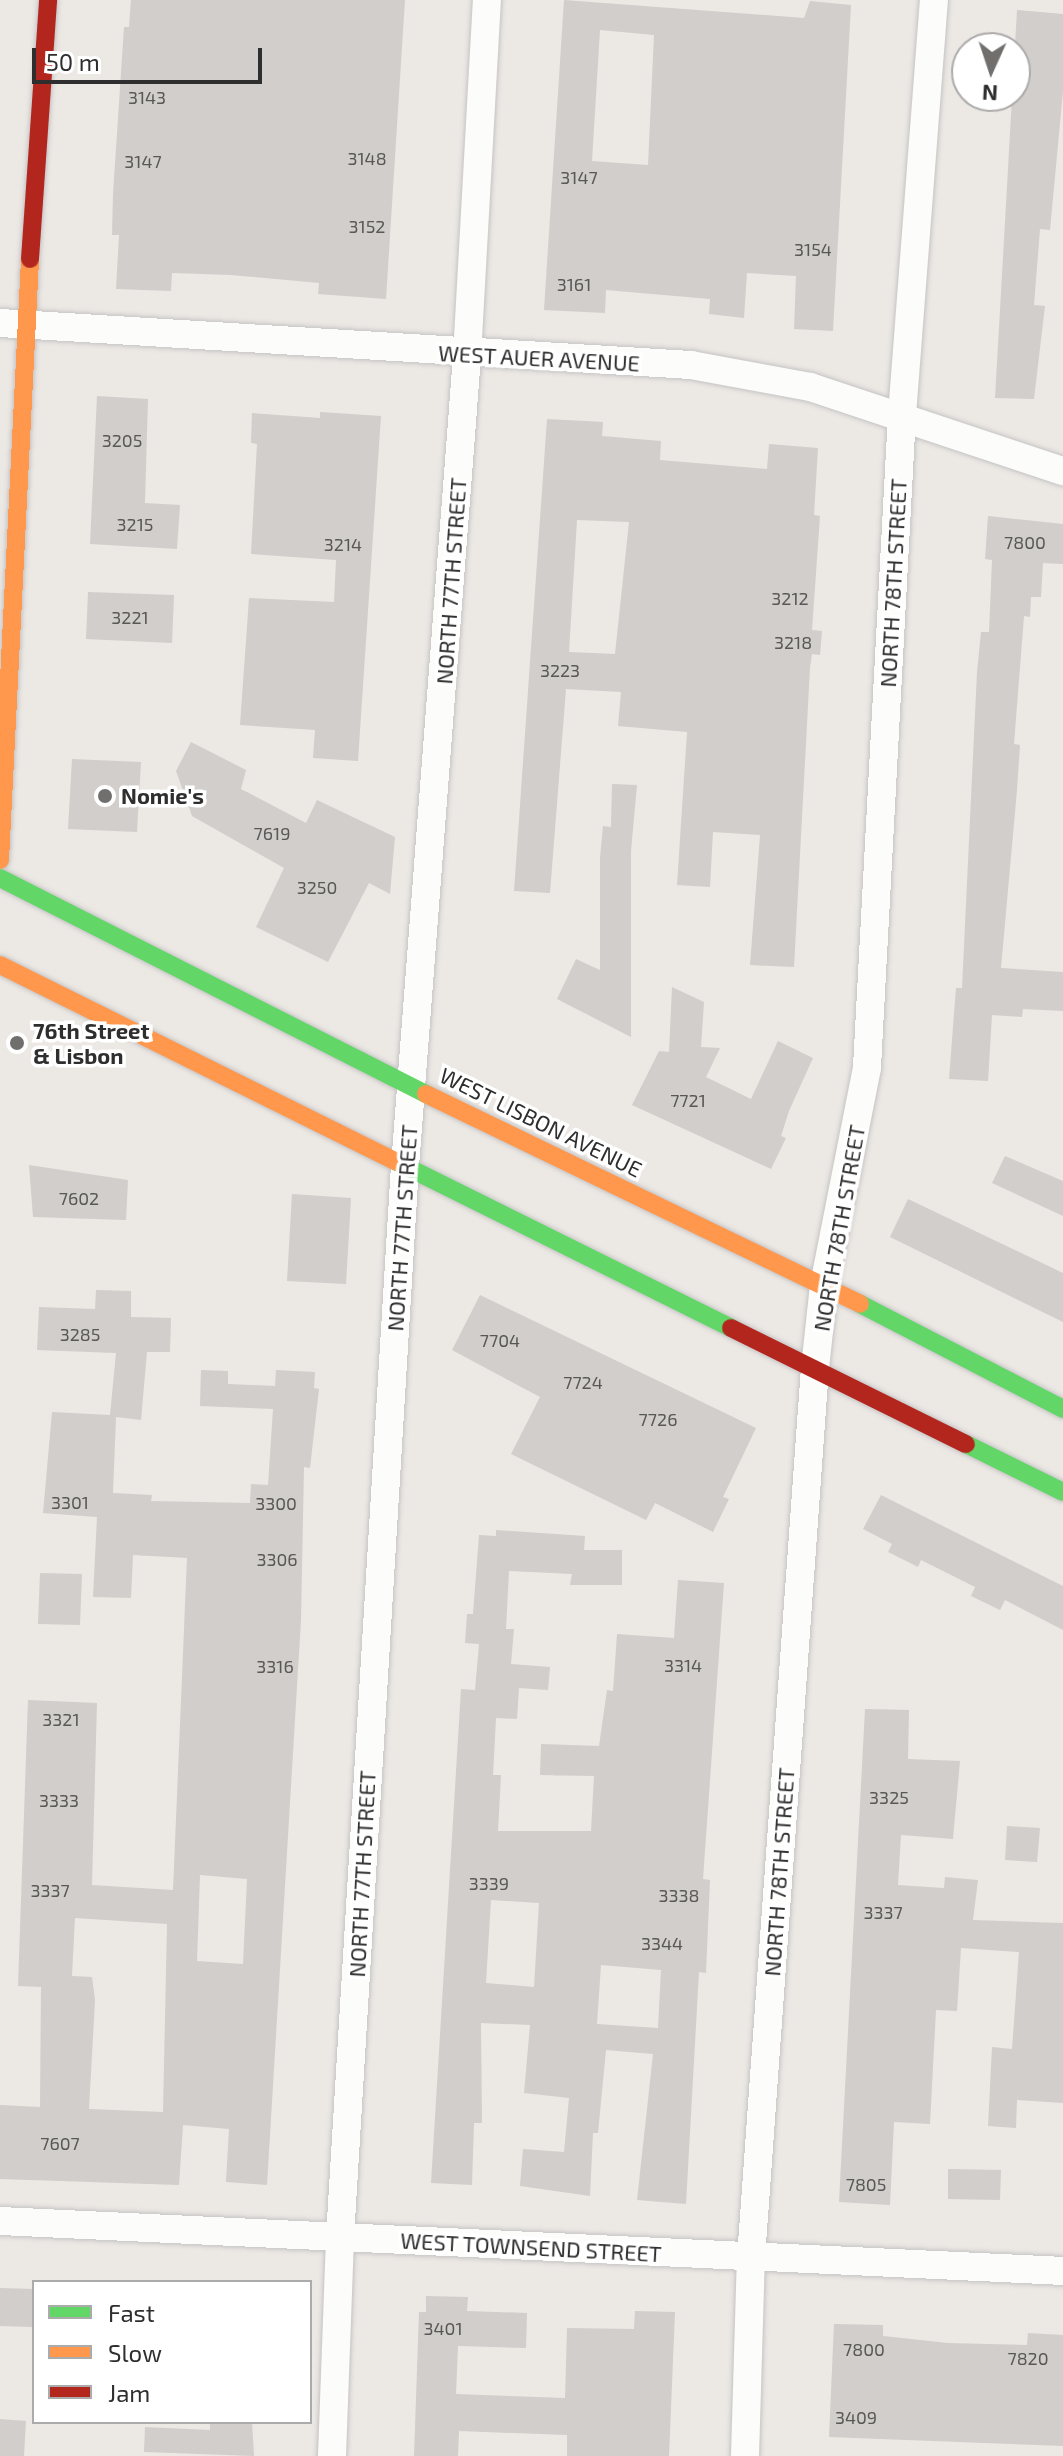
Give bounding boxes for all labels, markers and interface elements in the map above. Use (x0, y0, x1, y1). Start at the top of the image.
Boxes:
scale bar (36, 32, 266, 82)
north arrow (951, 32, 1031, 112)
text: 50 m (46, 47, 100, 76)
text: N (981, 81, 998, 107)
house number: 3143 (128, 86, 166, 108)
house number: 3148 (347, 147, 387, 169)
house number: 3147 (124, 150, 162, 172)
house number: 3147 (560, 166, 598, 188)
house number: 3152 (349, 215, 385, 237)
house number: 3154 (794, 238, 832, 260)
house number: 3161 (557, 273, 591, 295)
street label: WEST AUER AVENUE (437, 339, 641, 377)
house number: 3205 (102, 429, 142, 451)
street label: NORTH 77TH STREET (431, 477, 471, 685)
street label: NORTH 78TH STREET (874, 478, 912, 688)
house number: 3215 (117, 513, 153, 535)
house number: 7800 (1004, 531, 1046, 553)
house number: 3214 (324, 533, 362, 555)
house number: 3212 (771, 587, 809, 609)
house number: 3221 (111, 606, 149, 628)
house number: 3218 (774, 631, 812, 653)
house number: 3223 (540, 659, 580, 681)
place label: Nomie's (121, 783, 204, 809)
marker: Nomie's (96, 787, 114, 805)
house number: 7619 (254, 822, 290, 844)
house number: 3250 (297, 876, 337, 898)
place label: 76th Street & Lisbon (33, 1017, 149, 1068)
marker: 76th Street & Lisbon (8, 1034, 26, 1052)
street label: WEST LISBON AVENUE (435, 1061, 647, 1183)
house number: 7721 (670, 1089, 706, 1111)
street label: NORTH 78TH STREET (808, 1123, 870, 1333)
street label: NORTH 77TH STREET (382, 1124, 422, 1332)
house number: 7602 (59, 1187, 99, 1209)
house number: 3285 (60, 1323, 100, 1345)
house number: 7704 (480, 1329, 520, 1351)
house number: 7724 (563, 1371, 603, 1393)
house number: 7726 (639, 1408, 677, 1430)
house number: 3301 (51, 1491, 89, 1513)
house number: 3300 (255, 1492, 297, 1514)
house number: 3306 (256, 1548, 298, 1570)
house number: 3314 (664, 1654, 702, 1676)
house number: 3316 (256, 1655, 294, 1677)
house number: 3321 (42, 1708, 80, 1730)
street label: NORTH 78TH STREET (759, 1767, 799, 1977)
street label: NORTH 77TH STREET (343, 1770, 381, 1978)
house number: 3325 (869, 1786, 909, 1808)
house number: 3333 (39, 1789, 79, 1811)
house number: 3339 (469, 1872, 509, 1894)
house number: 3337 (30, 1879, 70, 1901)
house number: 3338 (659, 1884, 699, 1906)
house number: 3337 (863, 1901, 903, 1923)
house number: 3344 (641, 1932, 683, 1954)
house number: 7607 (40, 2132, 80, 2154)
house number: 7805 (846, 2173, 886, 2195)
street label: WEST TOWNSEND STREET (399, 2227, 663, 2267)
legend (32, 2280, 312, 2424)
text: Fast (108, 2298, 155, 2327)
house number: 3401 (423, 2317, 463, 2339)
text: Slow (108, 2338, 162, 2367)
house number: 7800 (843, 2338, 885, 2360)
house number: 7820 (1007, 2347, 1049, 2369)
text: Jam (108, 2378, 150, 2407)
house number: 3409 (835, 2406, 877, 2428)

